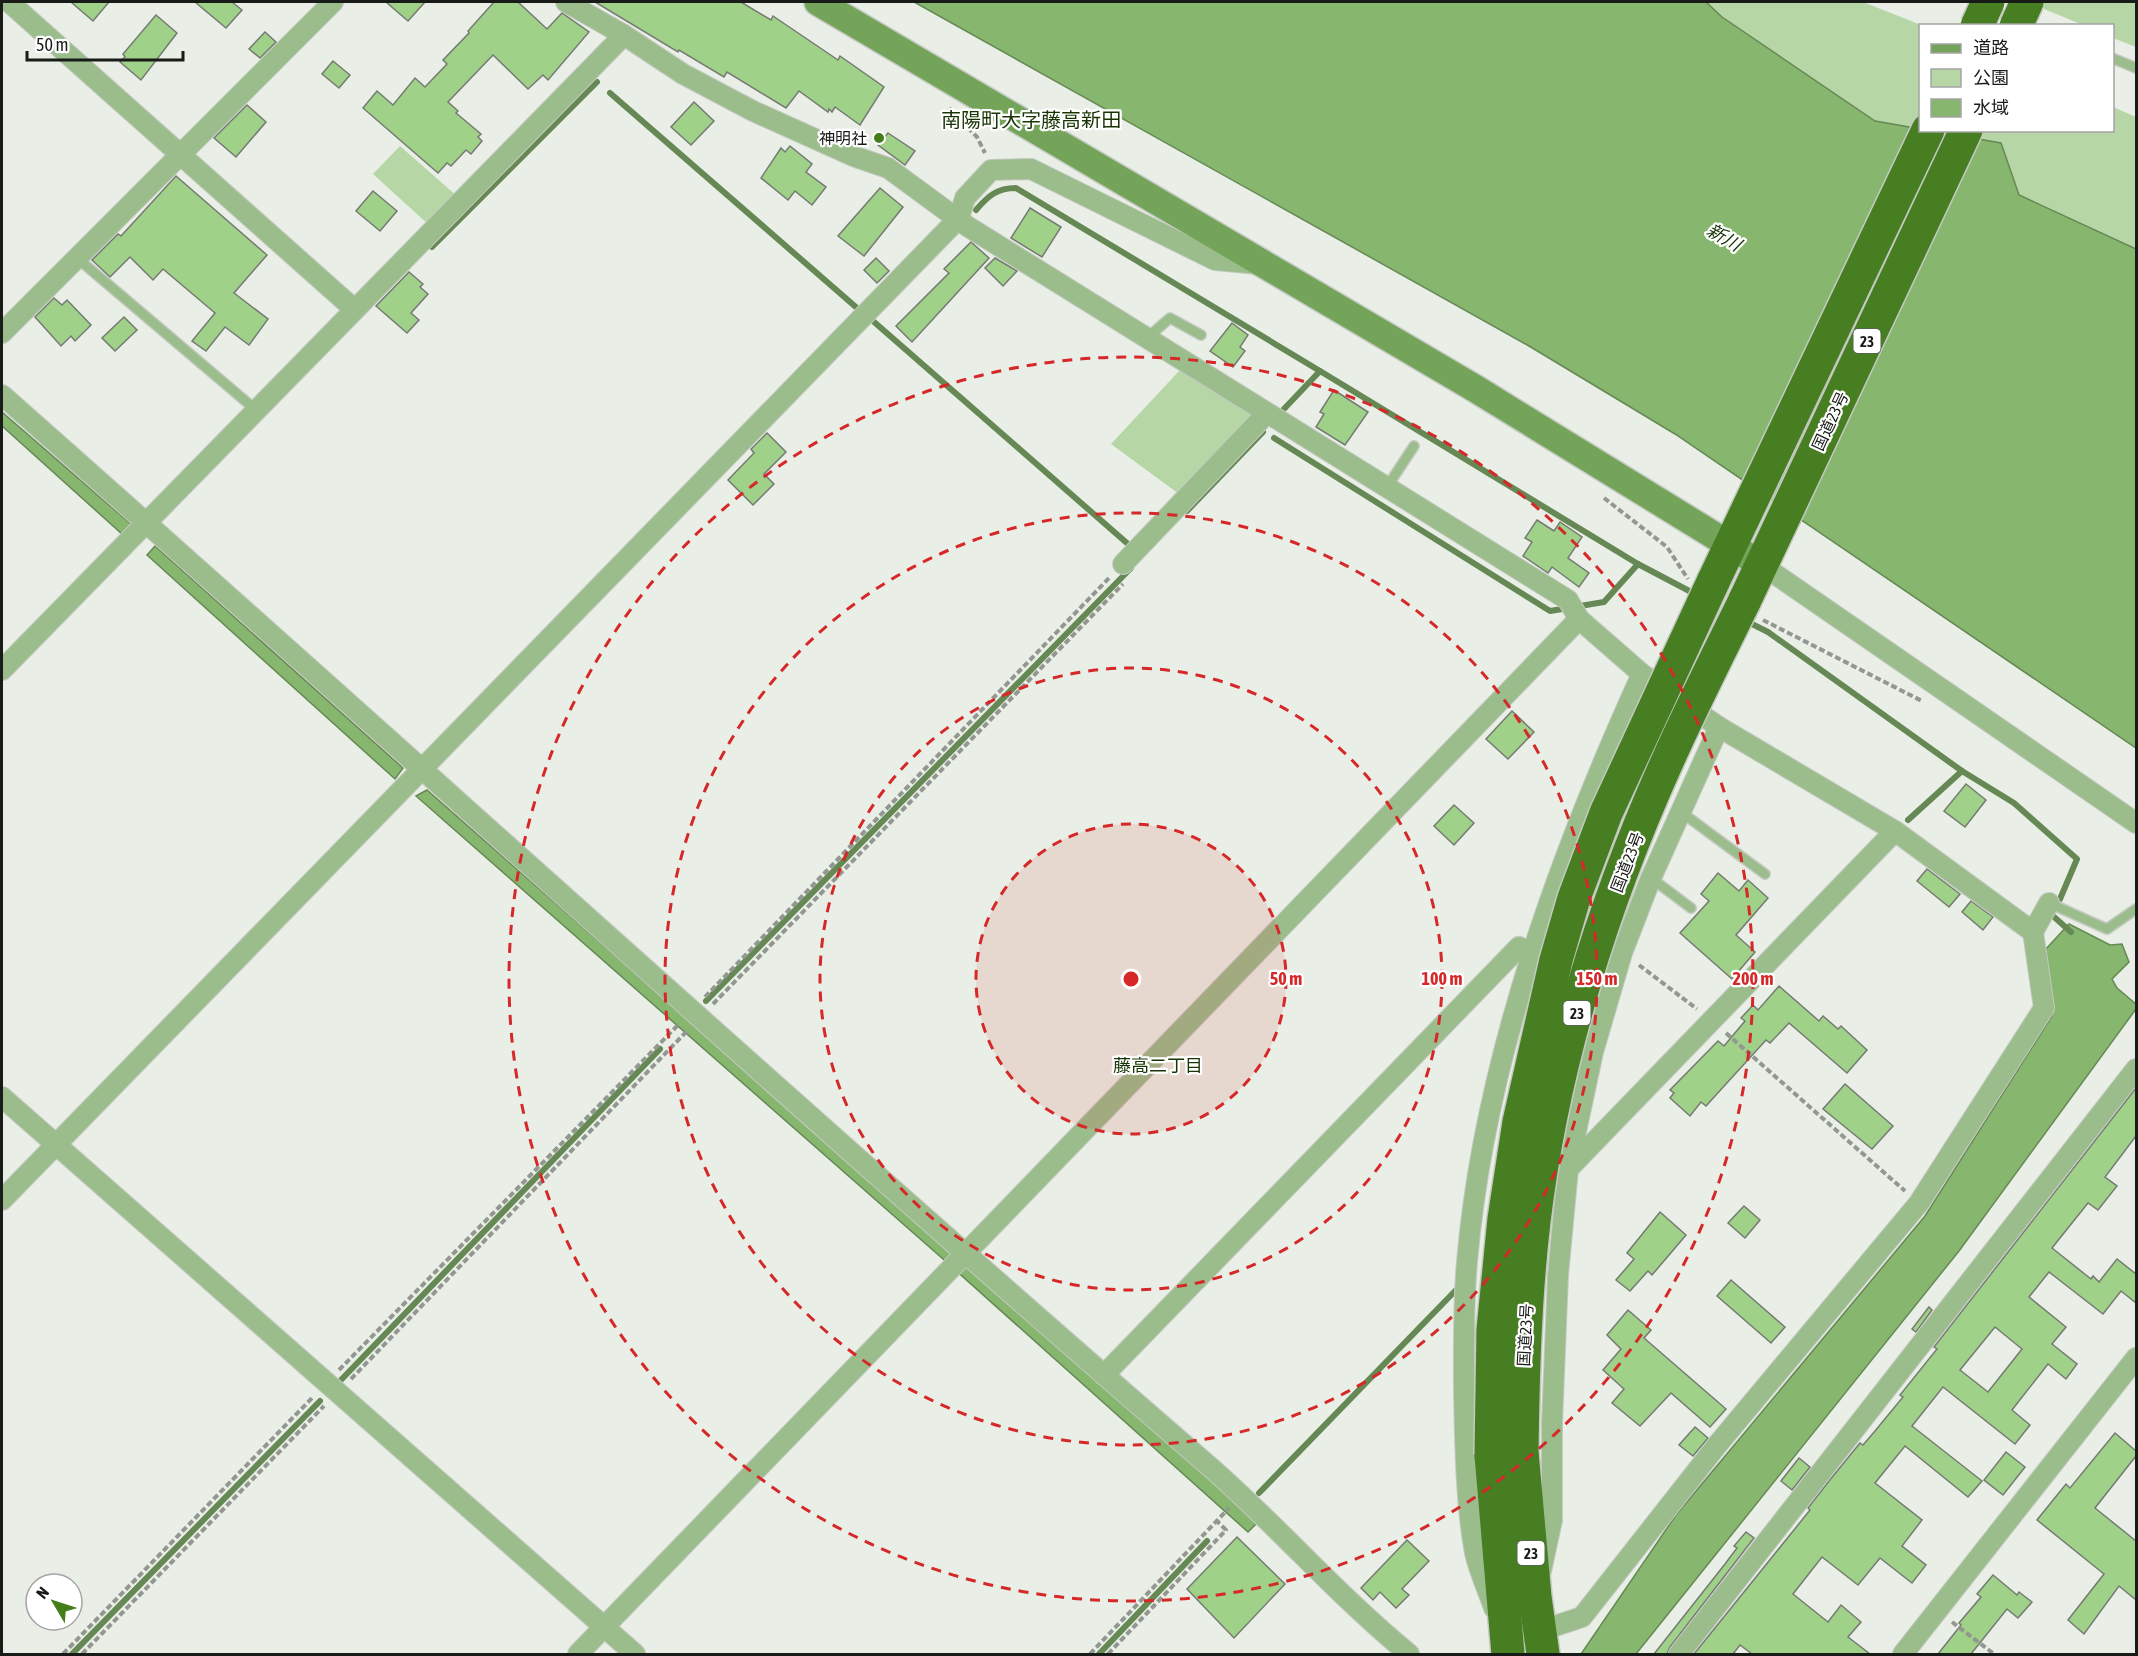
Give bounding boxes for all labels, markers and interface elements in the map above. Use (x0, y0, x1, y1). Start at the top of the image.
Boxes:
scale bar (27, 24, 183, 62)
legend (1919, 24, 2114, 132)
text: 50 m (36, 34, 68, 55)
text: 道路 (1973, 37, 2009, 58)
text: 公園 (1973, 67, 2009, 88)
text: 水域 (1973, 97, 2009, 118)
district label: 南陽町大字藤高新田 (941, 108, 1121, 131)
place label: 神明社 (819, 129, 867, 147)
marker: 神明社 (872, 131, 886, 145)
water label: 新川 (1703, 219, 1747, 256)
road number: 23 (1854, 329, 1880, 353)
street label: 国道23号 (1809, 389, 1851, 453)
street label: 国道23号 (1607, 829, 1647, 895)
text: 50 m (1270, 968, 1302, 989)
text: 100 m (1422, 968, 1462, 989)
text: 150 m (1577, 968, 1617, 989)
text: 200 m (1733, 968, 1773, 989)
centre of rings (1121, 969, 1141, 989)
road number: 23 (1564, 1001, 1590, 1025)
district label: 藤高二丁目 (1113, 1055, 1203, 1076)
street label: 国道23号 (1514, 1303, 1536, 1367)
road number: 23 (1518, 1541, 1544, 1565)
north arrow (24, 1572, 84, 1632)
text: N (32, 1583, 52, 1602)

